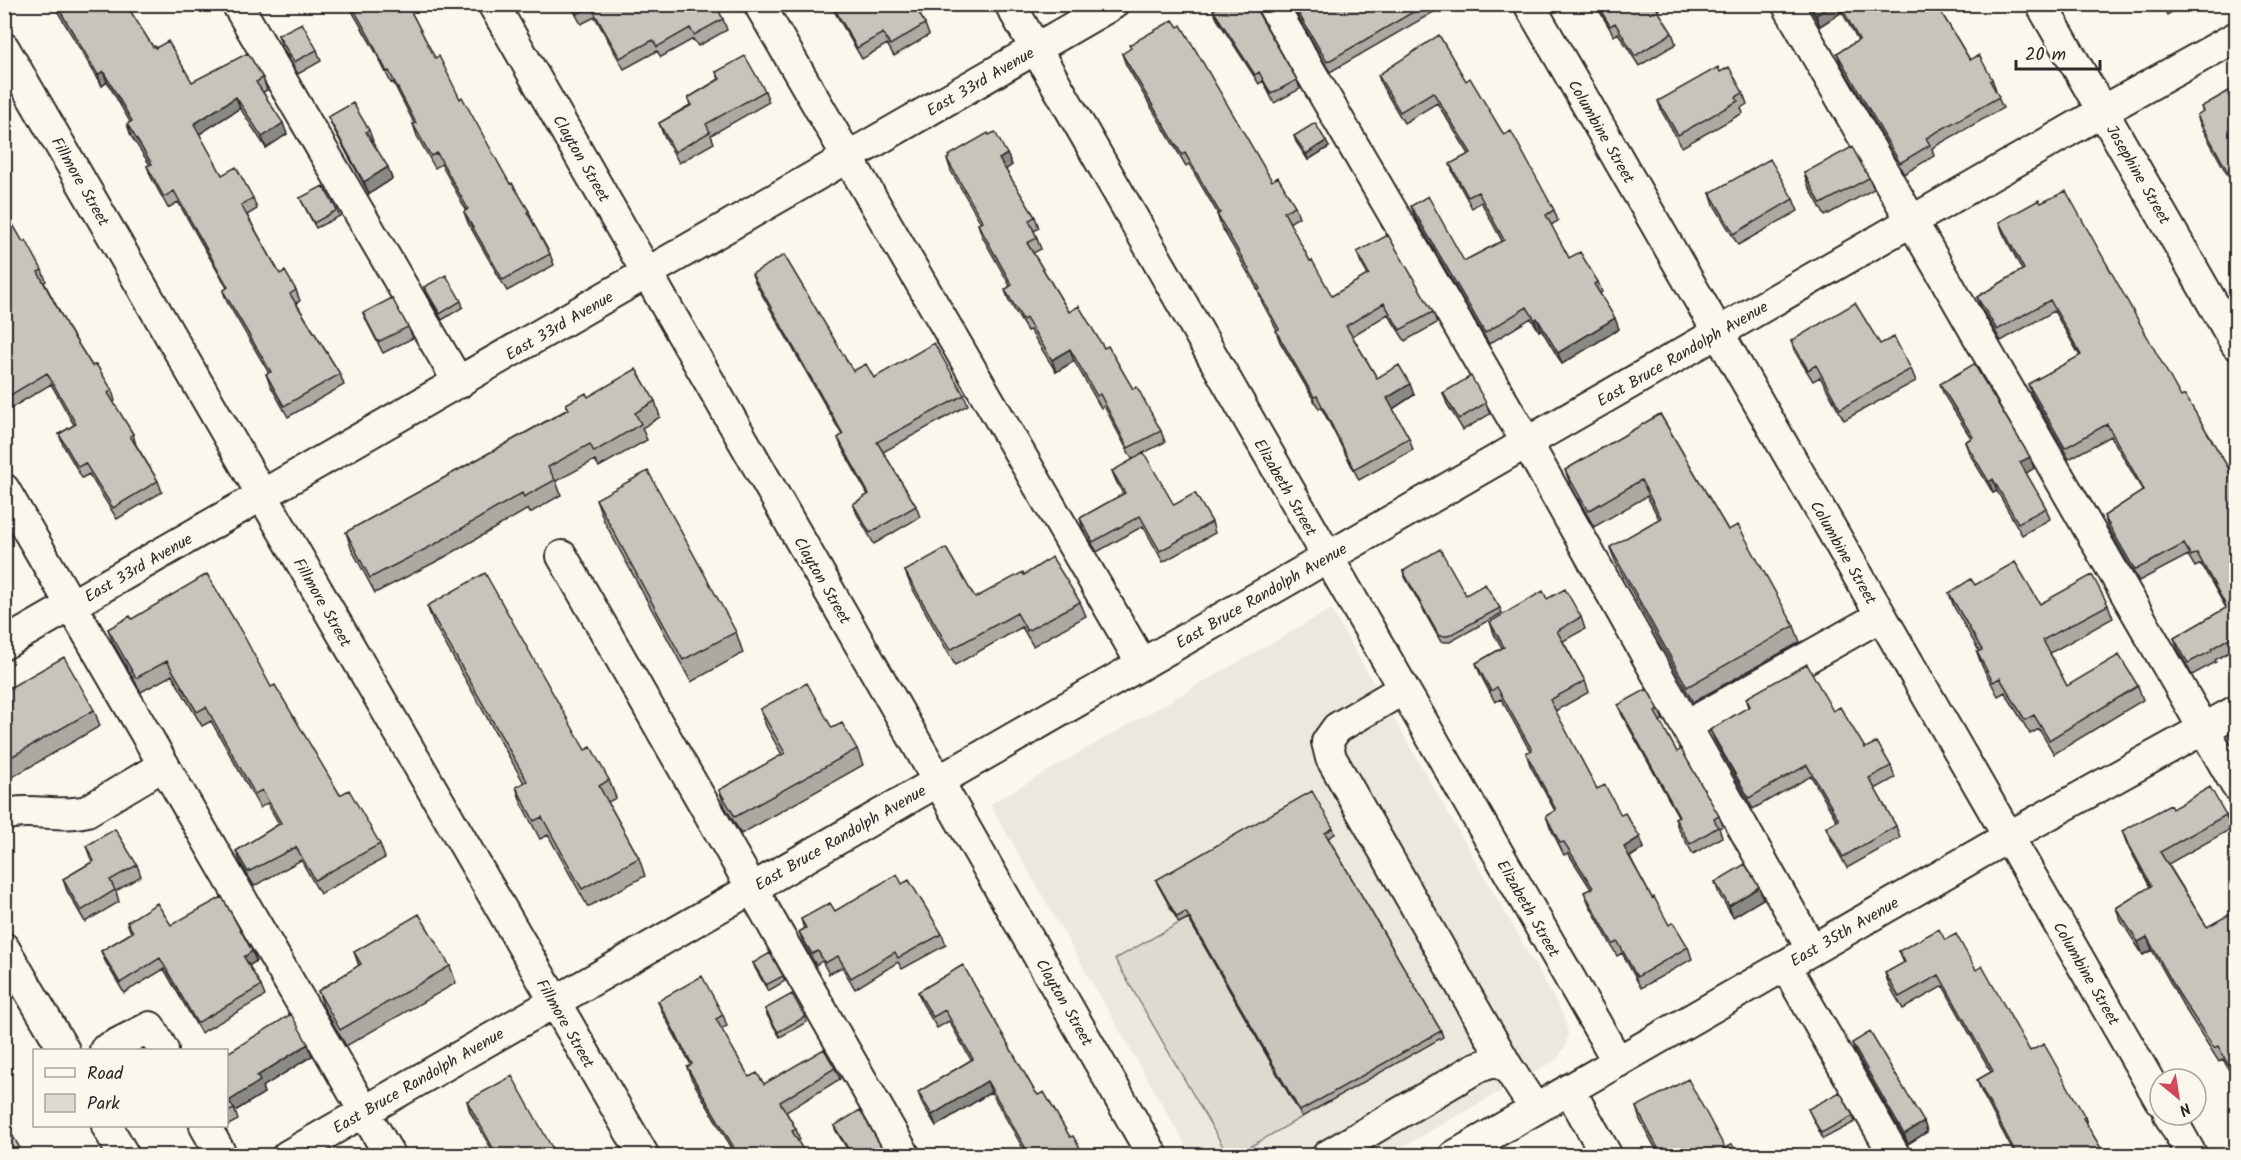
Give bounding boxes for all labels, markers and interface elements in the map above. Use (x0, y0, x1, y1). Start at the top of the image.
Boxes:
scale bar (2016, 33, 2100, 71)
street label: East 33rd Avenue (922, 41, 1040, 123)
text: 20 m (2025, 41, 2066, 70)
street label: Columbine Street (1561, 75, 1641, 189)
street label: Clayton Street (546, 110, 616, 208)
street label: Josephine Street (2099, 120, 2177, 230)
street label: Fillmore Street (44, 132, 116, 232)
street label: East 33rd Avenue (501, 285, 619, 367)
street label: East Bruce Randolph Avenue (1592, 295, 1773, 414)
street label: Elizabeth Street (1247, 434, 1323, 542)
street label: Columbine Street (1803, 496, 1883, 610)
street label: East 33rd Avenue (80, 527, 198, 609)
street label: Clayton Street (787, 532, 857, 630)
street label: East Bruce Randolph Avenue (1171, 537, 1352, 656)
street label: Fillmore Street (286, 553, 358, 653)
street label: East Bruce Randolph Avenue (750, 779, 931, 898)
street label: Elizabeth Street (1490, 855, 1566, 963)
street label: East 35th Avenue (1786, 891, 1904, 974)
street label: Columbine Street (2046, 917, 2126, 1031)
street label: Clayton Street (1029, 954, 1099, 1052)
street label: Fillmore Street (529, 974, 601, 1074)
street label: East Bruce Randolph Avenue (328, 1022, 509, 1141)
legend (33, 1049, 228, 1127)
text: Road (87, 1060, 124, 1089)
north arrow (2148, 1067, 2208, 1127)
text: Park (87, 1090, 120, 1119)
text: N (2174, 1095, 2195, 1122)

